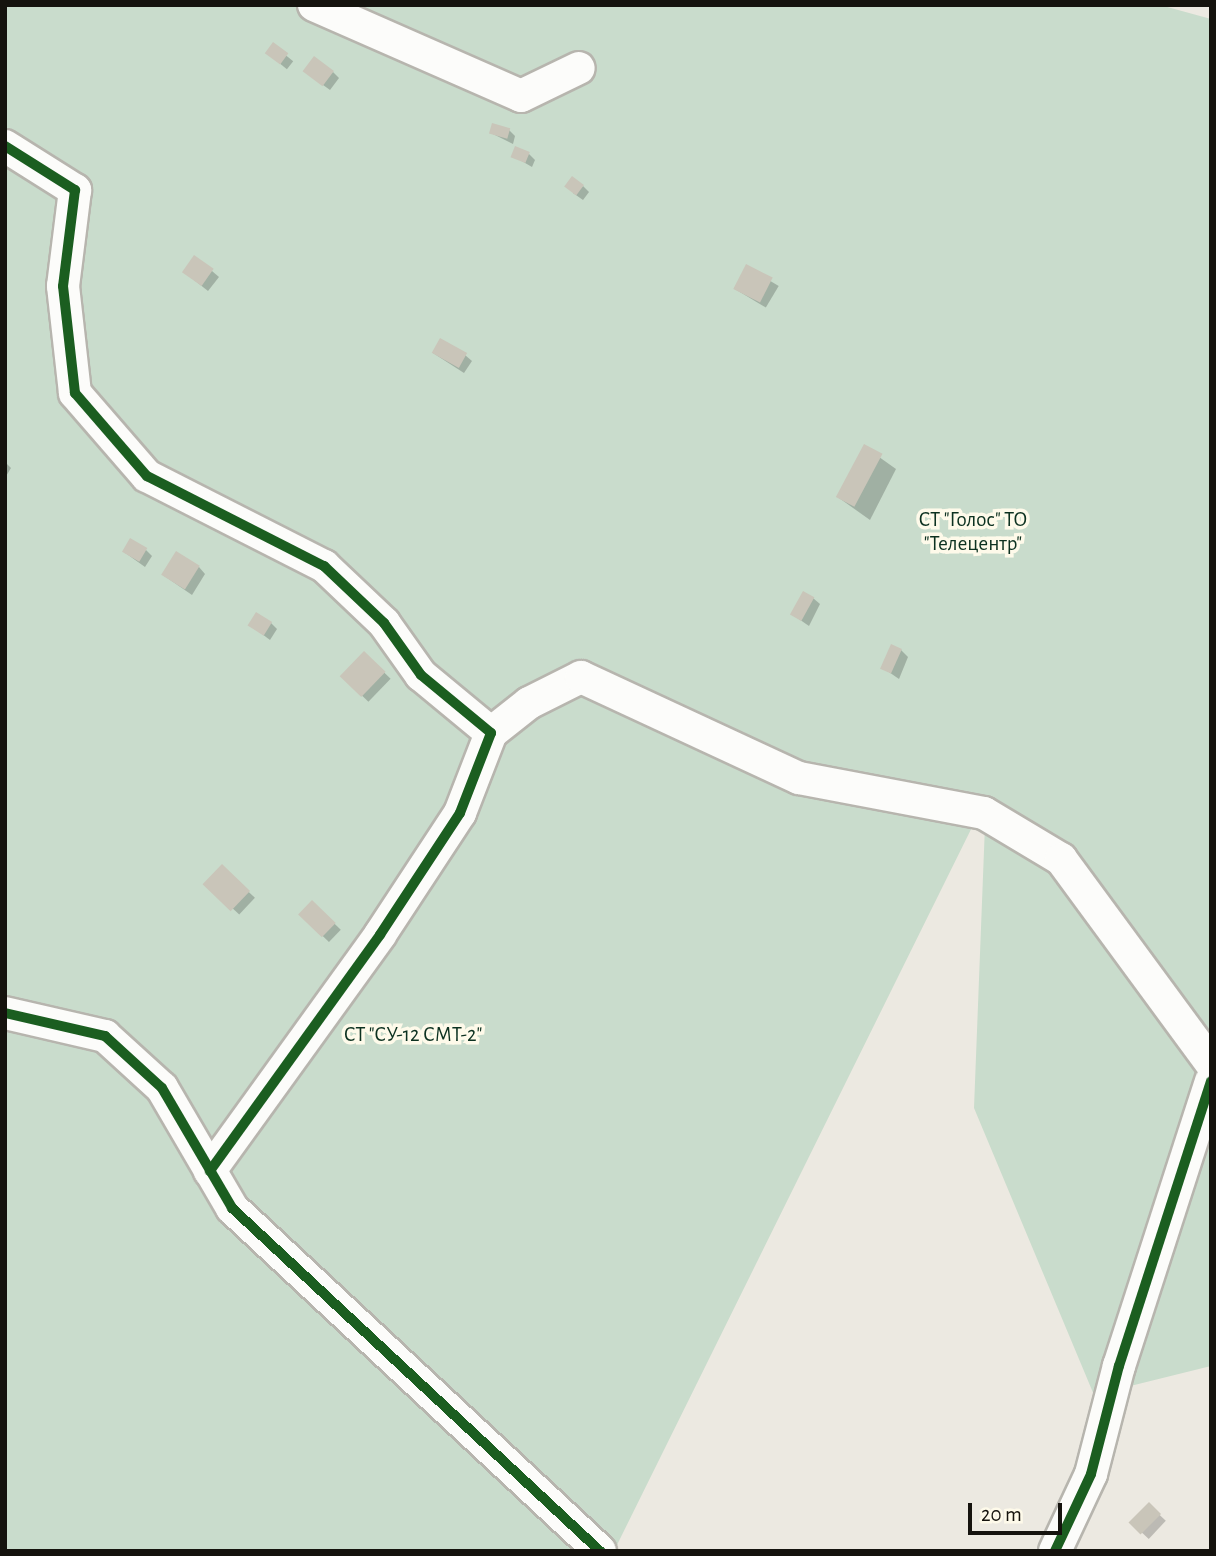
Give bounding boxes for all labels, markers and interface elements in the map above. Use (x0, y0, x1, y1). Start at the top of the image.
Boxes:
park label: СТ "Голос" ТО "Телецентр" (918, 507, 1028, 557)
park label: СТ "СУ-12 СМТ-2" (344, 1022, 482, 1048)
scale bar (971, 1490, 1066, 1534)
text: 20 m (981, 1504, 1022, 1525)

